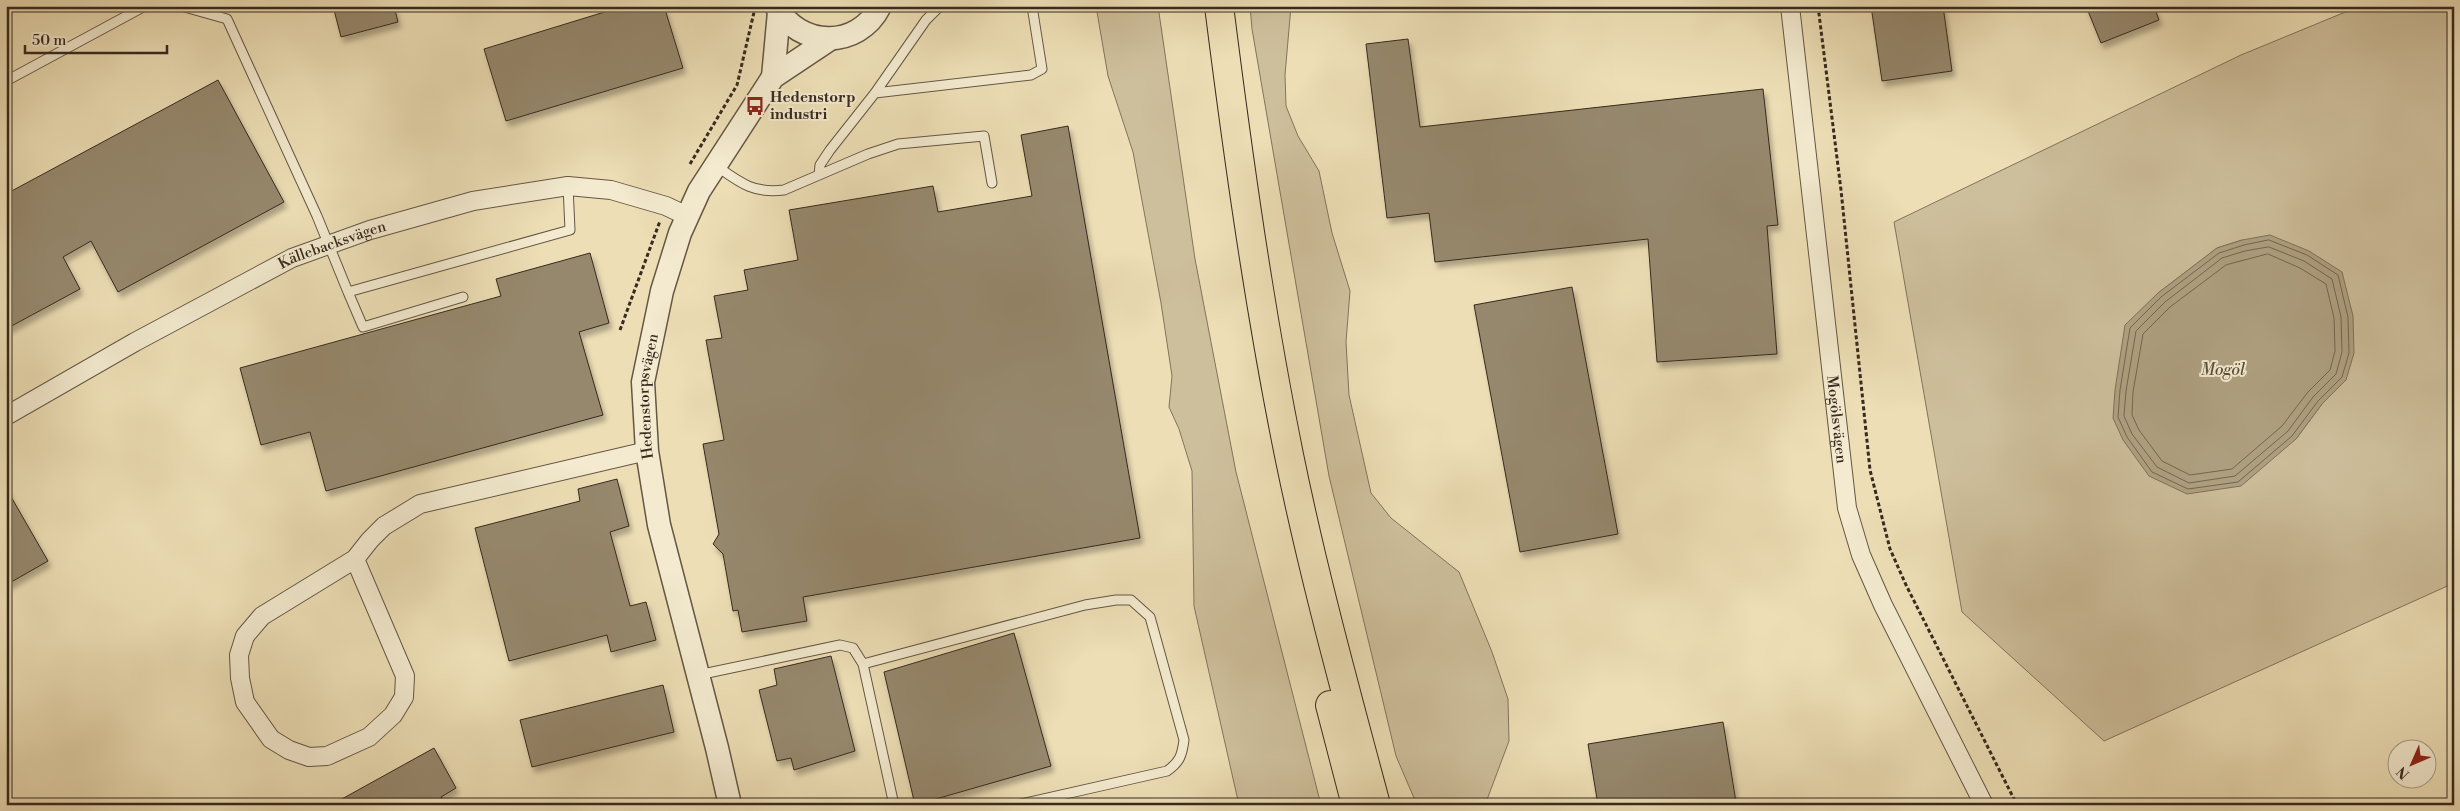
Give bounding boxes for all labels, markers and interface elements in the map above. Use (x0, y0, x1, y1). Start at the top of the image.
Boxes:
scale bar (25, 22, 168, 54)
text: 50 m (32, 31, 66, 50)
place label: Hedenstorp industri (770, 88, 855, 124)
bus stop icon: Hedenstorp industri (744, 95, 766, 117)
street label: Källebacksvägen (275, 216, 388, 273)
street label: Hedenstorpsvägen (633, 332, 662, 461)
water label: Mogöl (2201, 360, 2246, 380)
street label: Mogölsvägen (1823, 374, 1851, 464)
north arrow (2388, 738, 2438, 788)
text: N (2393, 762, 2414, 783)

